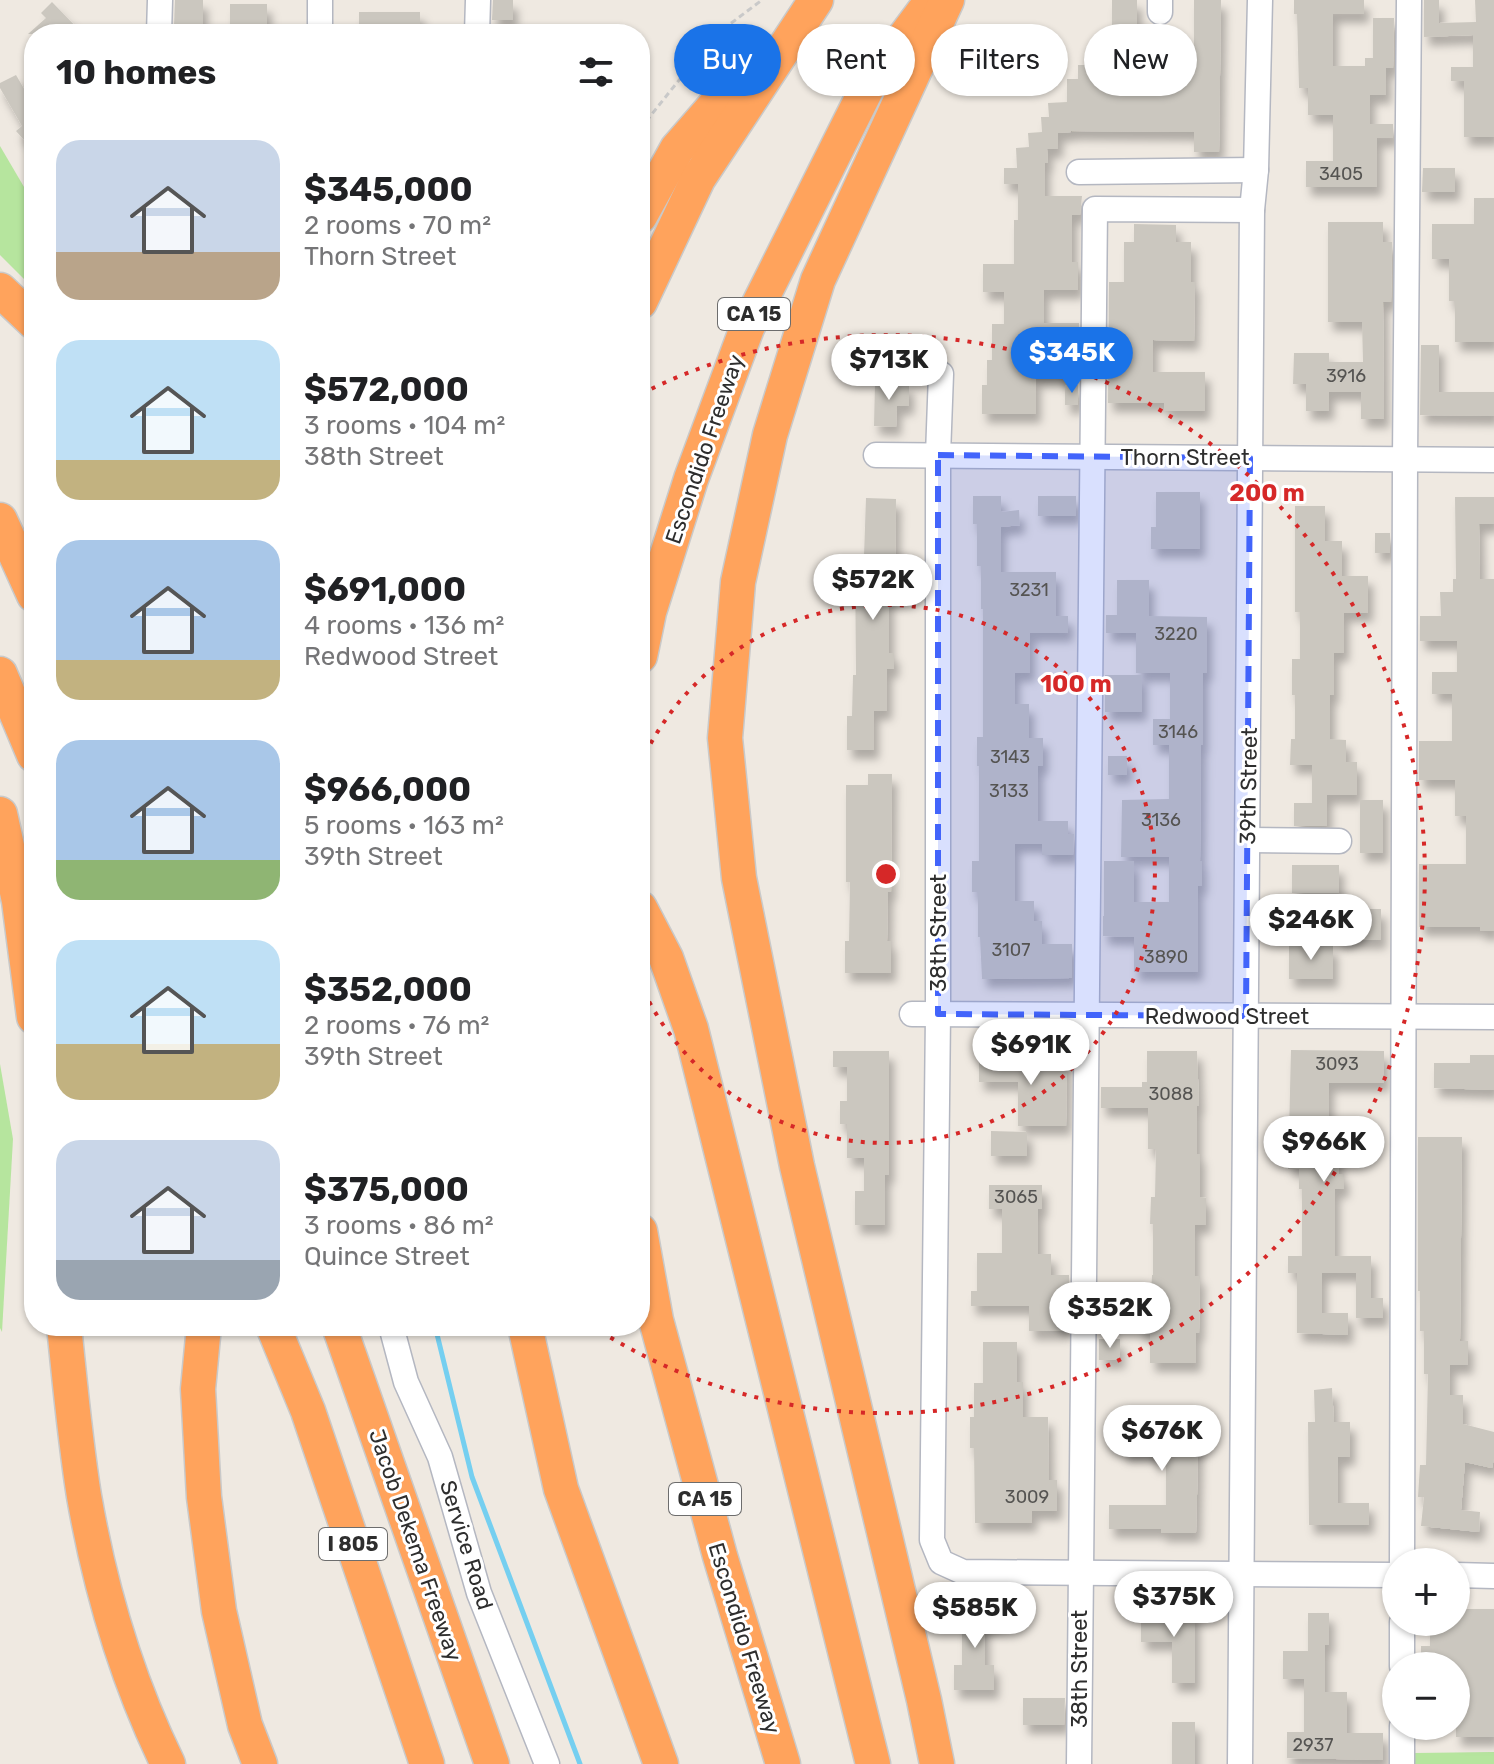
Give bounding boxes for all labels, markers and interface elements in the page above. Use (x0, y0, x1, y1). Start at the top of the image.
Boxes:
chip: Buy (674, 24, 781, 96)
chip: Rent (797, 24, 915, 96)
chip: Filters (931, 24, 1068, 96)
chip: New (1084, 24, 1197, 96)
icon: filters (574, 50, 618, 94)
text: 10 homes (56, 52, 216, 93)
house number: 3405 (1319, 163, 1363, 185)
text: $345,000 (304, 169, 473, 210)
icon: home (120, 172, 216, 268)
text: 2 rooms · 70 m² (304, 210, 491, 241)
text: Thorn Street (304, 241, 456, 272)
road number: CA 15 (718, 298, 790, 330)
pin: $345K (1016, 327, 1128, 395)
pin: $713K (833, 334, 945, 402)
text: $345K (1029, 337, 1115, 368)
text: $713K (849, 344, 929, 375)
street label: Escondido Freeway (659, 351, 750, 547)
house number: 3916 (1326, 365, 1366, 387)
text: $572,000 (304, 369, 469, 410)
icon: home (120, 372, 216, 468)
text: 3 rooms · 104 m² (304, 410, 505, 441)
text: 38th Street (304, 441, 444, 472)
street label: Thorn Street (1120, 444, 1250, 471)
text: 200 m (1229, 479, 1305, 507)
pin: $572K (817, 554, 929, 622)
text: $572K (831, 564, 915, 595)
text: $691,000 (304, 569, 466, 610)
icon: home (120, 572, 216, 668)
house number: 3231 (1009, 579, 1049, 601)
text: 4 rooms · 136 m² (304, 610, 504, 641)
house number: 3220 (1154, 623, 1198, 645)
text: Redwood Street (304, 641, 498, 672)
text: 100 m (1040, 670, 1112, 698)
house number: 3146 (1158, 721, 1198, 743)
street label: 39th Street (1234, 727, 1263, 845)
house number: 3143 (990, 746, 1030, 768)
text: $966,000 (304, 769, 471, 810)
icon: home (120, 772, 216, 868)
house number: 3133 (989, 780, 1029, 802)
house number: 3136 (1141, 809, 1181, 831)
text: 5 rooms · 163 m² (304, 810, 504, 841)
text: 39th Street (304, 841, 443, 872)
centre of rings (872, 860, 900, 888)
street label: 38th Street (925, 874, 952, 992)
pin: $246K (1255, 894, 1367, 962)
text: $246K (1268, 904, 1354, 935)
house number: 3107 (992, 939, 1030, 961)
house number: 3890 (1144, 946, 1188, 968)
text: $352,000 (304, 969, 472, 1010)
icon: home (120, 972, 216, 1068)
street label: Redwood Street (1145, 1003, 1310, 1030)
text: 2 rooms · 76 m² (304, 1010, 489, 1041)
pin: $691K (975, 1019, 1087, 1087)
text: $691K (990, 1029, 1072, 1060)
text: 39th Street (304, 1041, 443, 1072)
house number: 3093 (1315, 1053, 1359, 1075)
house number: 3088 (1148, 1083, 1194, 1105)
pin: $966K (1268, 1116, 1380, 1184)
text: $966K (1281, 1126, 1367, 1157)
text: $375,000 (304, 1169, 469, 1210)
icon: home (120, 1172, 216, 1268)
house number: 3065 (994, 1186, 1038, 1208)
text: 3 rooms · 86 m² (304, 1210, 494, 1241)
text: Quince Street (304, 1241, 470, 1272)
pin: $352K (1054, 1282, 1166, 1350)
text: $352K (1067, 1292, 1153, 1323)
pin: $676K (1106, 1405, 1218, 1473)
text: $676K (1121, 1415, 1203, 1446)
street label: Jacob Dekema Freeway (363, 1426, 468, 1665)
street label: Service Road (434, 1477, 499, 1613)
road number: CA 15 (669, 1483, 741, 1515)
house number: 3009 (1005, 1486, 1049, 1508)
road number: I 805 (319, 1528, 387, 1560)
street label: Escondido Freeway (703, 1539, 786, 1737)
map controls (1382, 1548, 1470, 1740)
button: + (1382, 1548, 1470, 1636)
pin: $375K (1118, 1571, 1230, 1639)
text: $375K (1132, 1581, 1216, 1612)
pin: $585K (919, 1582, 1031, 1650)
text: $585K (932, 1592, 1018, 1623)
street label: 38th Street (1066, 1610, 1093, 1728)
button: − (1382, 1652, 1470, 1740)
house number: 2937 (1292, 1734, 1334, 1756)

